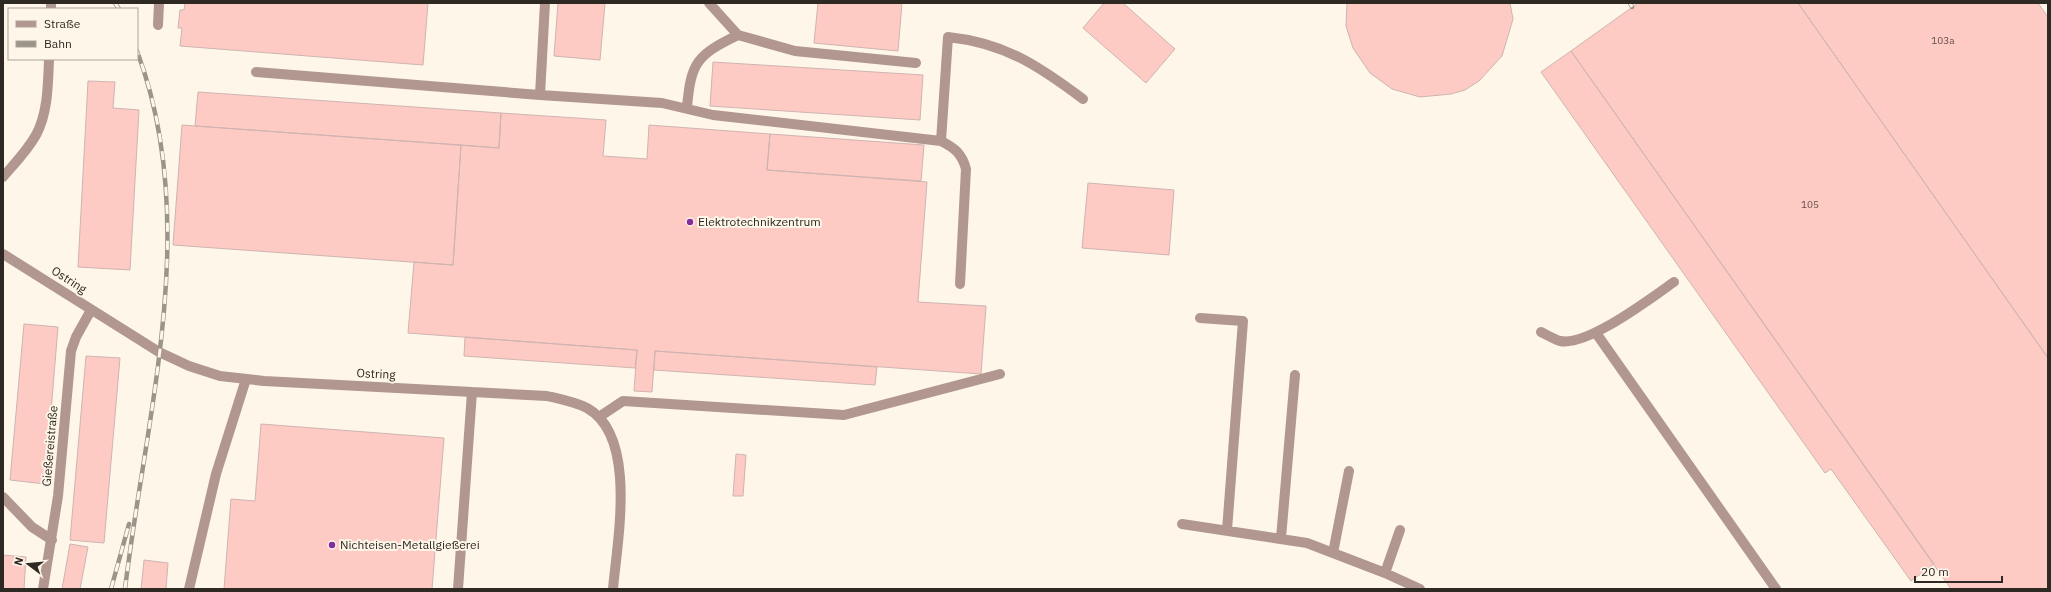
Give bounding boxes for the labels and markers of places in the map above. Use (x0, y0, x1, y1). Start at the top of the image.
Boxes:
place label: Elektrotechnikzentrum (698, 214, 821, 229)
marker: Elektrotechnikzentrum (685, 217, 695, 227)
place label: Nichteisen-Metallgießerei (340, 537, 480, 552)
marker: Nichteisen-Metallgießerei (327, 540, 337, 550)

